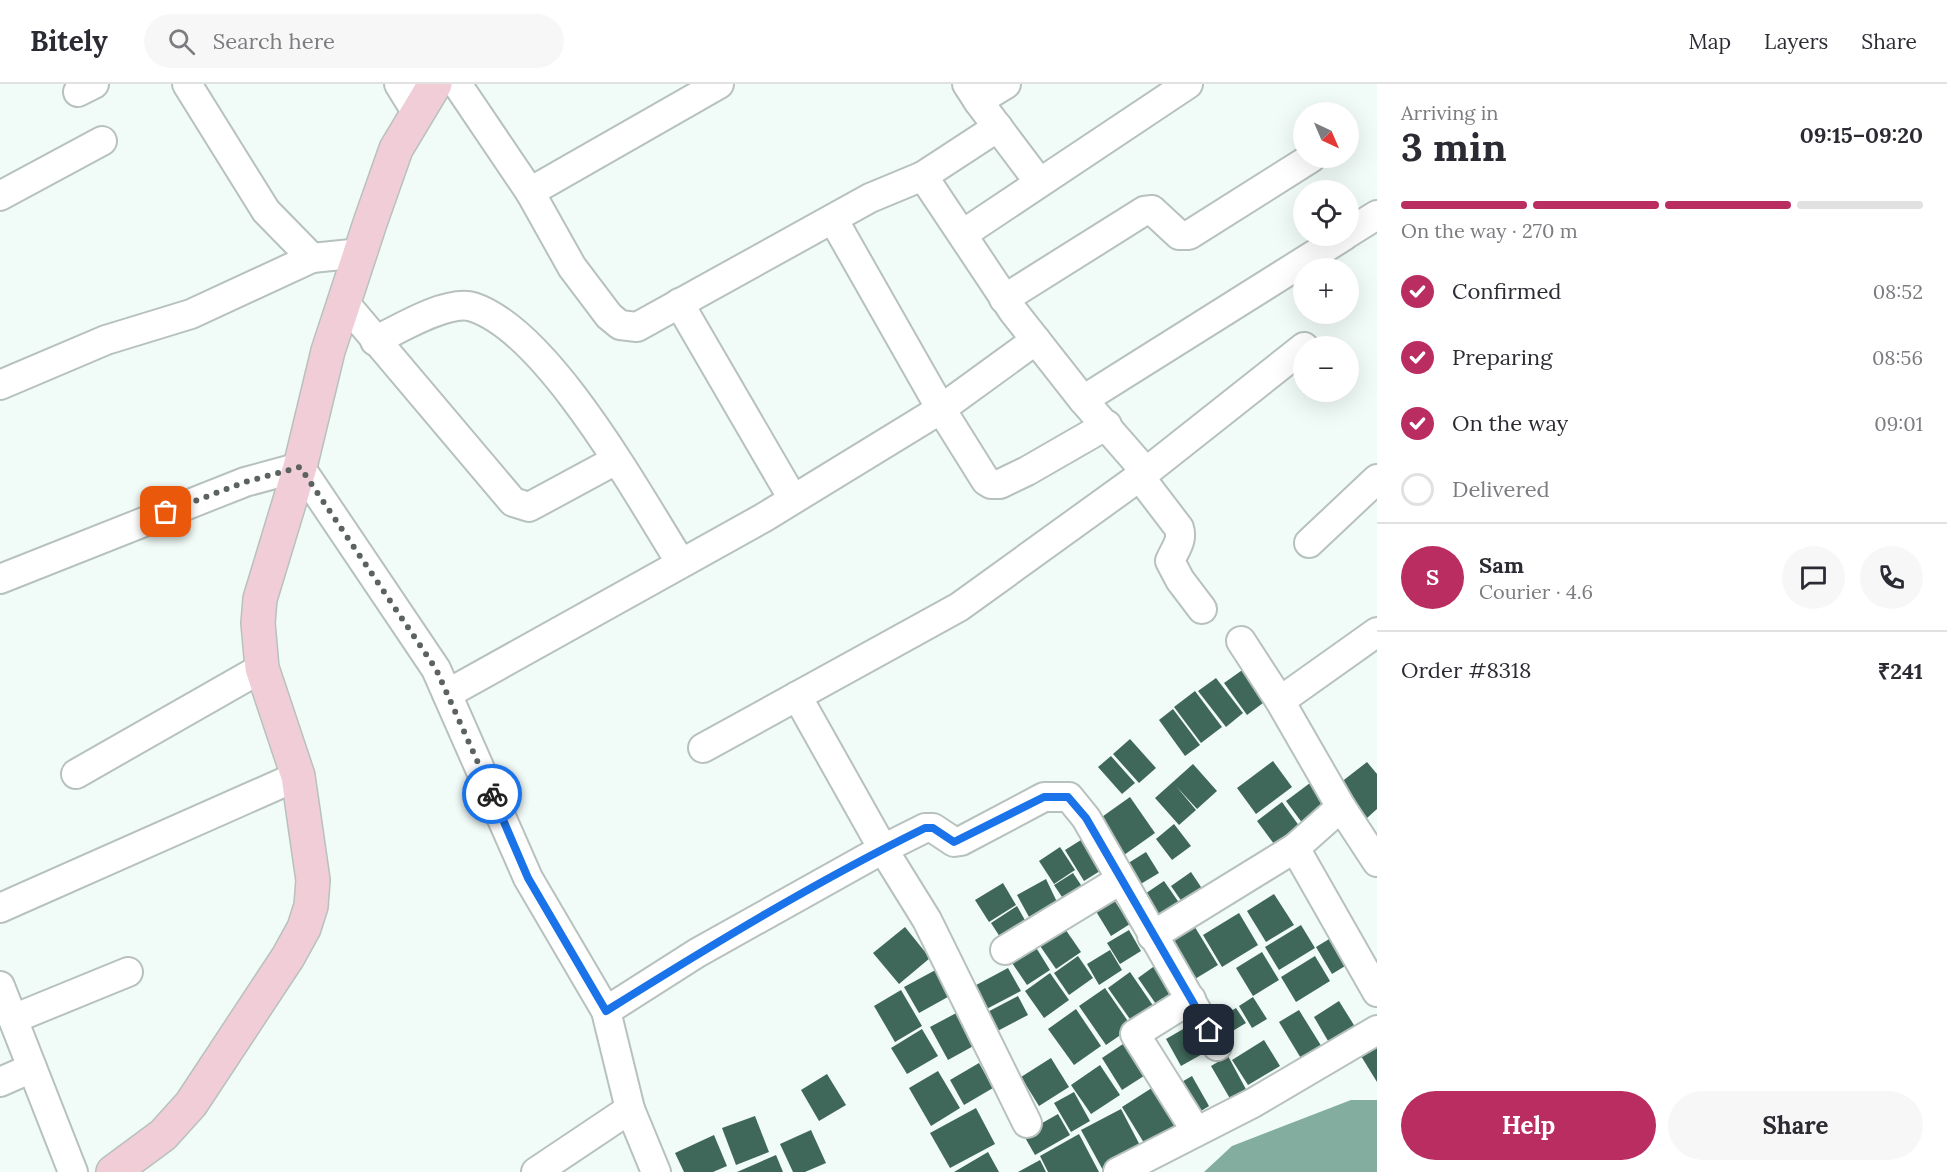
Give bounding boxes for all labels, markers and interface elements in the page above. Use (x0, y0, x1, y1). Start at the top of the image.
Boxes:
search box (144, 14, 564, 68)
text: Bitely (30, 23, 108, 59)
icon: search (165, 25, 198, 58)
text: Search here (213, 27, 335, 55)
text: Map (1688, 28, 1731, 55)
text: Layers (1764, 28, 1828, 55)
text: Share (1861, 28, 1917, 55)
text: Arriving in (1401, 100, 1498, 125)
north arrow (1293, 102, 1359, 168)
map controls (1293, 102, 1359, 402)
text: 09:15–09:20 (1800, 121, 1923, 149)
text: 3 min (1401, 122, 1507, 172)
button: locate (1293, 180, 1359, 246)
text: On the way · 270 m (1401, 218, 1578, 243)
button: + (1293, 258, 1359, 324)
icon: check (1401, 275, 1434, 308)
text: Confirmed (1452, 277, 1561, 305)
text: 08:52 (1873, 279, 1923, 304)
button: − (1293, 336, 1359, 402)
icon: check (1401, 341, 1434, 374)
text: Preparing (1452, 343, 1552, 371)
text: 08:56 (1872, 345, 1923, 370)
icon: check (1401, 407, 1434, 440)
text: On the way (1452, 409, 1568, 437)
text: 09:01 (1874, 411, 1923, 436)
text: Delivered (1452, 475, 1550, 503)
pin (140, 486, 191, 537)
icon: bag (149, 495, 182, 528)
button: chat (1782, 546, 1845, 609)
button: phone (1860, 546, 1923, 609)
text: Sam (1479, 551, 1524, 579)
text: S (1426, 563, 1439, 591)
text: Courier · 4.6 (1479, 579, 1593, 604)
text: Order #8318 (1401, 656, 1531, 684)
text: ₹241 (1878, 657, 1923, 685)
courier (462, 764, 522, 824)
icon: bike (476, 778, 509, 811)
pin (1183, 1004, 1234, 1055)
icon: home (1192, 1013, 1225, 1046)
button: Help (1401, 1091, 1656, 1160)
button: Share (1668, 1091, 1923, 1160)

